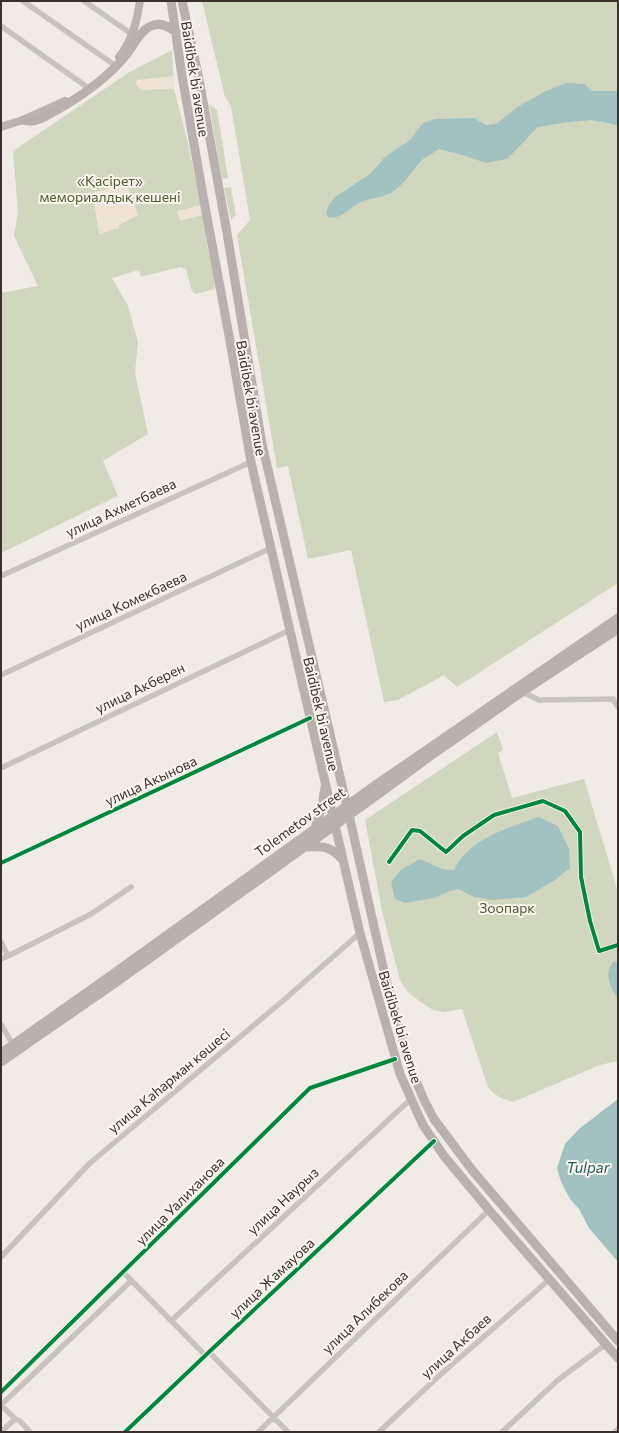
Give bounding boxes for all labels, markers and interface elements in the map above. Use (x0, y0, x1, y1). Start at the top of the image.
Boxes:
street label: Baidibek bi avenue (178, 20, 213, 138)
park label: «Қасірет» мемориалдық кешені (39, 172, 181, 205)
street label: Baidibek bi avenue (233, 339, 270, 457)
street label: улица Ахметбаева (63, 475, 179, 541)
street label: улица Комекбаева (72, 567, 189, 634)
street label: Baidibek bi avenue (300, 655, 343, 773)
street label: улица Акберен (92, 659, 187, 717)
street label: улица Акынова (102, 752, 199, 809)
street label: Tolemetov street (251, 783, 349, 860)
park label: Зоопарк (479, 899, 535, 916)
street label: Baidibek bi avenue (375, 968, 426, 1085)
street label: улица Каһарман көшесі (104, 1025, 233, 1137)
street label: улица Уалиханова (132, 1153, 227, 1248)
water label: Tulpar (566, 1158, 611, 1176)
street label: улица Наурыз (244, 1163, 322, 1238)
street label: улица Жамауова (226, 1234, 318, 1321)
street label: улица Алибекова (318, 1266, 411, 1357)
street label: улица Акбаев (417, 1310, 494, 1382)

